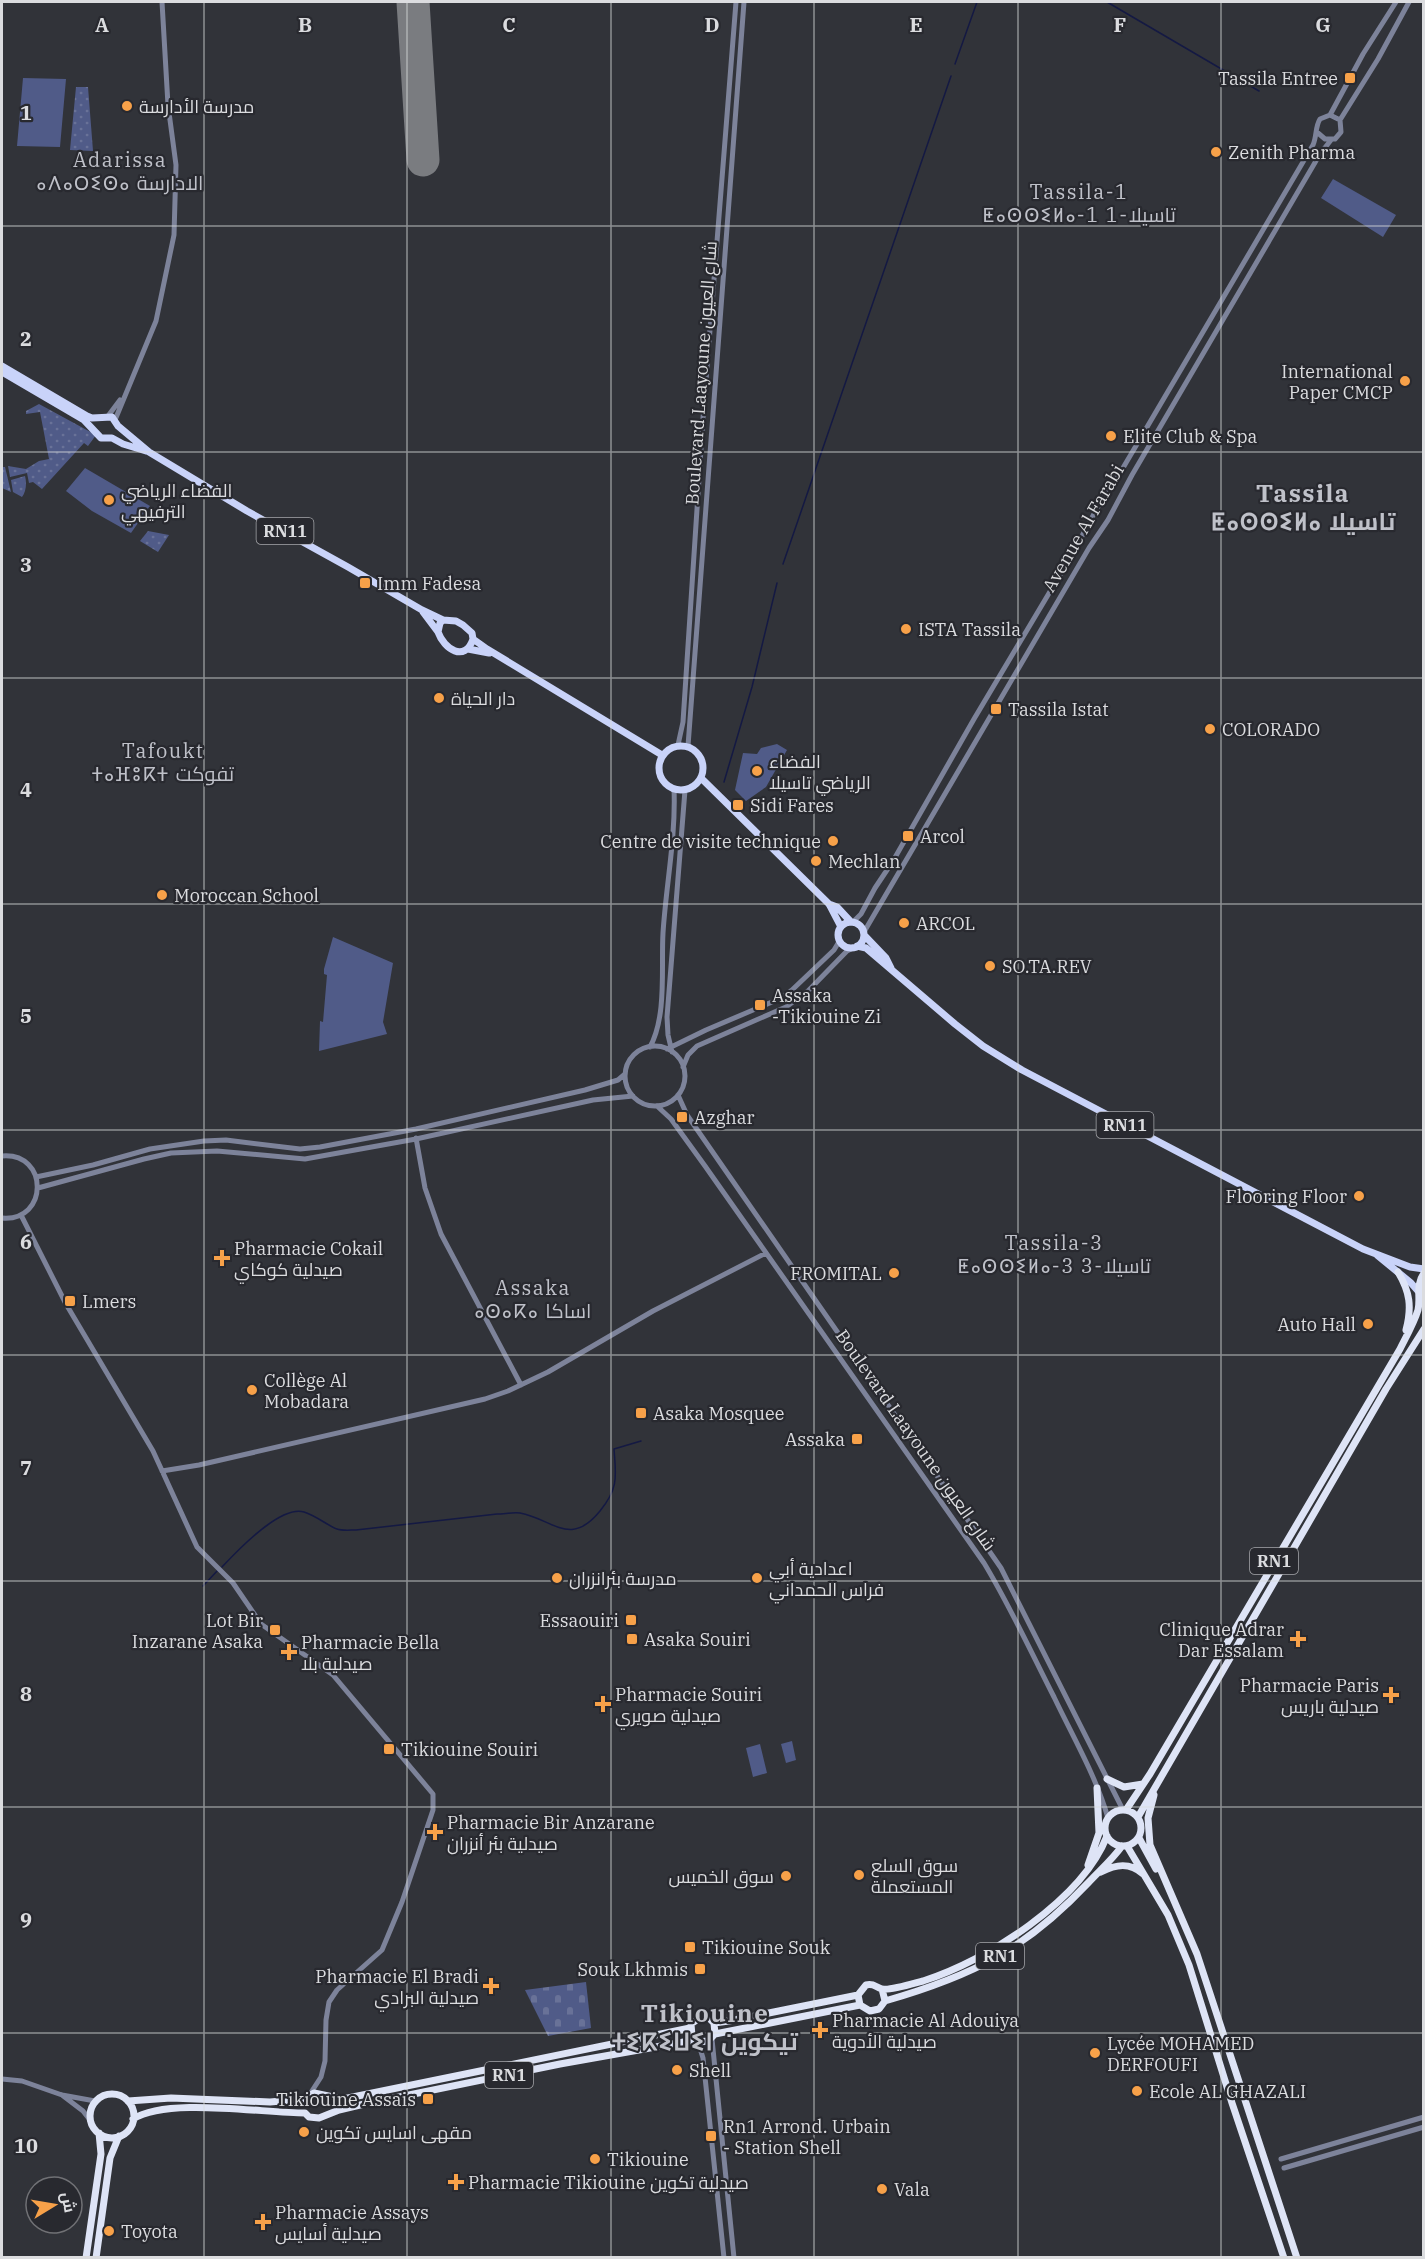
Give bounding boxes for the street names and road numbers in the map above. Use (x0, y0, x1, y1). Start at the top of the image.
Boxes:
street label: Boulevard Laayoune شارع العيون (680, 240, 723, 506)
street label: Avenue Al Farabi (1037, 460, 1129, 596)
road number: RN11 (256, 518, 314, 544)
road number: RN11 (1096, 1112, 1154, 1138)
street label: Boulevard Laayoune شارع العيون (830, 1325, 1001, 1556)
road number: RN1 (1250, 1548, 1298, 1574)
road number: RN1 (976, 1943, 1024, 1969)
road number: RN1 (485, 2062, 533, 2088)

